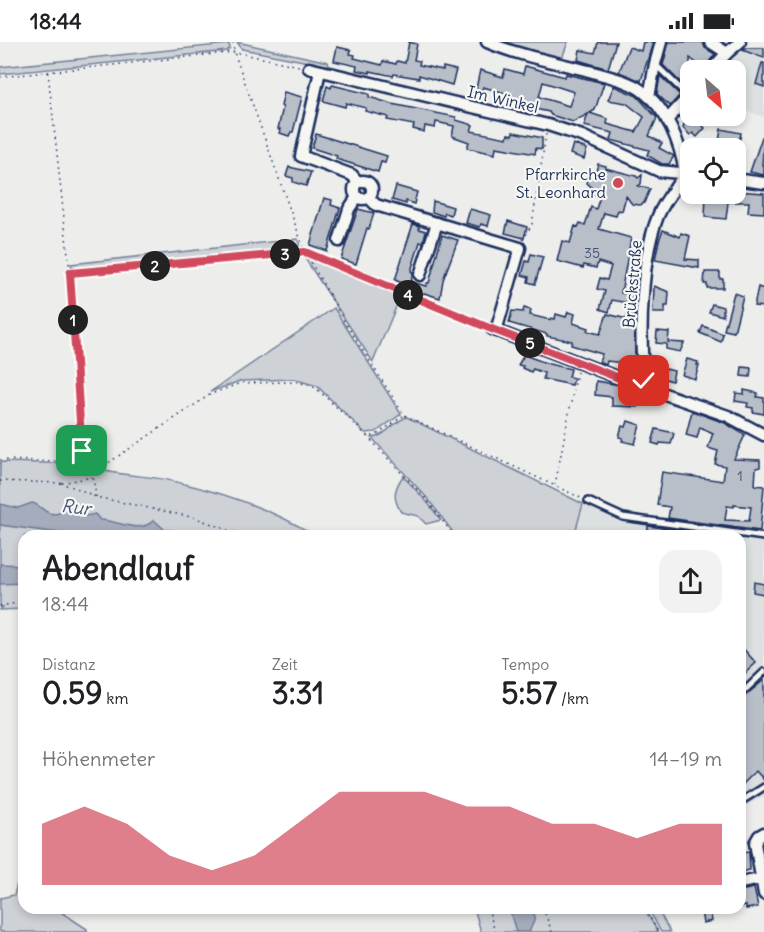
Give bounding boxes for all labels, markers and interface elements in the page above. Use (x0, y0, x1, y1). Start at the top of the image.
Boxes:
text: 18:44 (30, 7, 82, 35)
north arrow (680, 60, 746, 126)
map controls (680, 60, 746, 204)
street label: Im Winkel (466, 81, 540, 117)
button: locate (680, 138, 746, 204)
place label: Pfarrkirche St. Leonhard (516, 164, 606, 202)
marker: Pfarrkirche St. Leonhard (611, 176, 625, 190)
pin: 3 (270, 239, 300, 269)
street label: Brückstraße (618, 239, 646, 329)
text: 3 (280, 244, 290, 264)
house number: 35 (584, 244, 600, 262)
pin: 2 (140, 251, 170, 281)
text: 2 (151, 256, 159, 276)
pin: 4 (393, 280, 423, 310)
text: 4 (403, 285, 413, 305)
pin: 1 (58, 305, 88, 335)
text: 1 (70, 310, 76, 330)
pin: 5 (515, 328, 545, 358)
text: 5 (525, 333, 535, 353)
pin (618, 355, 669, 406)
icon: check (627, 364, 660, 397)
pin (56, 425, 107, 476)
icon: arrive (65, 434, 98, 467)
house number: 1 (737, 467, 743, 485)
water label: Rur (60, 494, 95, 521)
text: Abendlauf (42, 547, 194, 589)
button: share (659, 550, 722, 613)
text: 18:44 (42, 591, 89, 616)
text: Distanz (42, 654, 96, 674)
text: Zeit (272, 654, 298, 674)
text: Tempo (501, 654, 549, 674)
text: 0.59 (42, 674, 102, 712)
text: 3:31 (272, 674, 324, 712)
text: 5:57 (501, 674, 557, 712)
text: km (102, 688, 128, 708)
text: /km (557, 688, 589, 708)
text: Höhenmeter (42, 746, 155, 771)
text: 14–19 m (649, 746, 722, 771)

